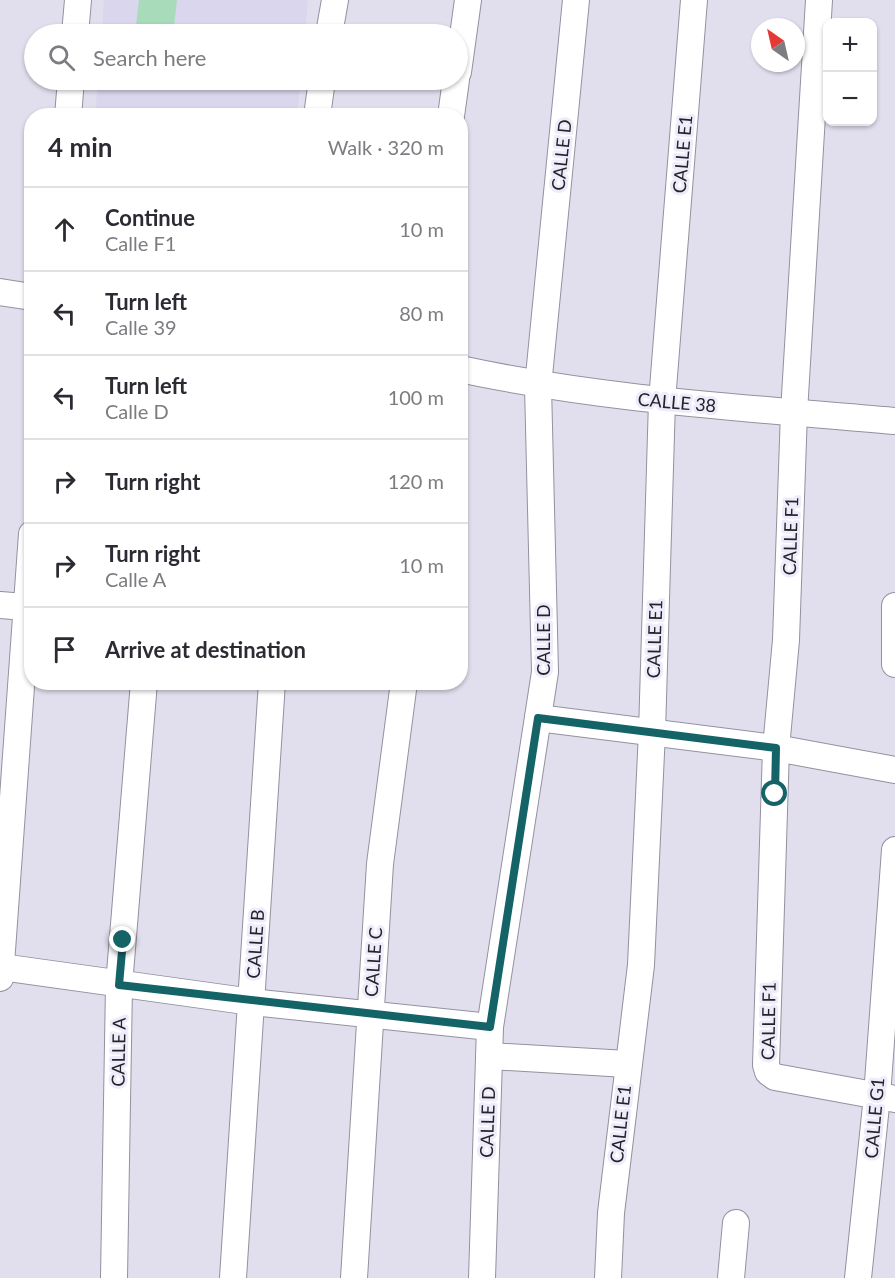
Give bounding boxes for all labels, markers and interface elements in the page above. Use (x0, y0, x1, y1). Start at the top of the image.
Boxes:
north arrow (751, 18, 805, 72)
map controls (823, 18, 877, 126)
button: + (823, 18, 877, 72)
search box (24, 24, 468, 90)
icon: search (45, 41, 78, 74)
text: Search here (93, 44, 206, 71)
button: − (823, 72, 877, 126)
street label: CALLE E1 (668, 114, 696, 194)
street label: CALLE D (546, 118, 576, 192)
text: 4 min (48, 131, 112, 163)
text: Walk · 320 m (328, 135, 444, 159)
text: Continue (105, 204, 195, 231)
icon: ahead (48, 213, 81, 246)
text: 10 m (399, 217, 444, 241)
text: Calle F1 (105, 231, 176, 255)
text: Turn left (105, 288, 187, 315)
icon: left (48, 297, 81, 330)
text: 80 m (399, 301, 444, 325)
text: Calle 39 (105, 315, 177, 339)
text: Turn left (105, 372, 187, 399)
icon: left (48, 381, 81, 414)
text: 100 m (388, 385, 444, 409)
street label: CALLE 38 (637, 388, 717, 416)
text: Calle D (105, 399, 169, 423)
icon: right (48, 465, 81, 498)
text: Turn right (105, 468, 200, 495)
text: 120 m (388, 469, 444, 493)
street label: CALLE F1 (778, 496, 802, 576)
text: Turn right (105, 540, 200, 567)
icon: right (48, 549, 81, 582)
text: 10 m (399, 553, 444, 577)
text: Calle A (105, 567, 166, 591)
street label: CALLE E1 (642, 599, 666, 679)
street label: CALLE D (532, 604, 554, 676)
icon: arrive (48, 633, 81, 666)
text: Arrive at destination (105, 636, 306, 663)
route start (761, 780, 787, 806)
street label: CALLE B (242, 909, 268, 979)
route end (109, 926, 135, 952)
street label: CALLE C (360, 926, 386, 998)
street label: CALLE F1 (756, 982, 780, 1060)
street label: CALLE A (106, 1016, 130, 1087)
street label: CALLE G1 (859, 1077, 889, 1159)
street label: CALLE E1 (605, 1084, 635, 1164)
street label: CALLE D (475, 1086, 499, 1158)

